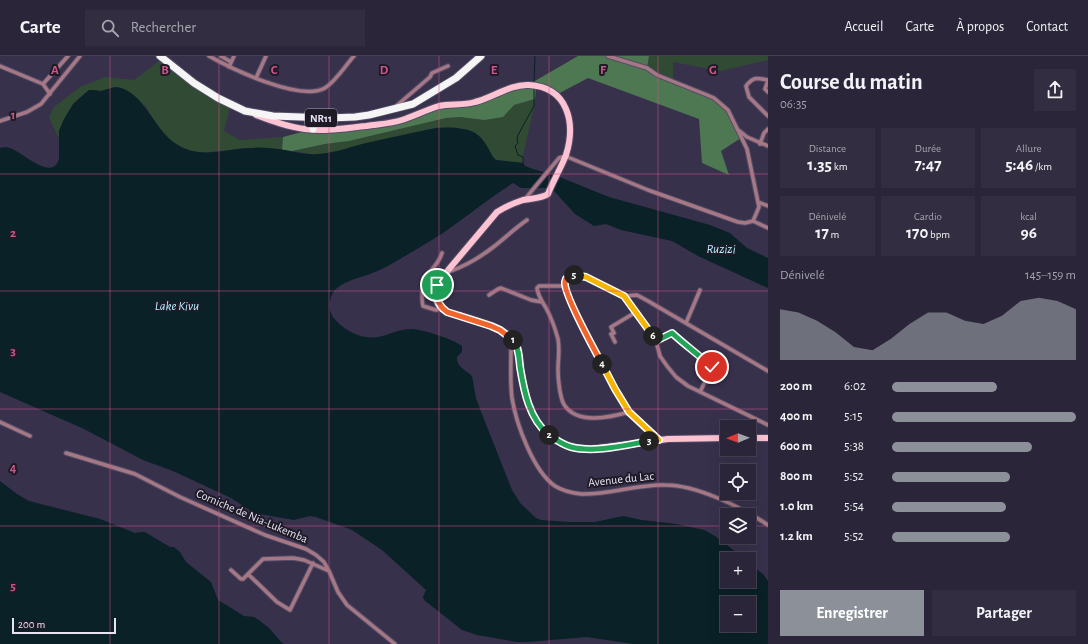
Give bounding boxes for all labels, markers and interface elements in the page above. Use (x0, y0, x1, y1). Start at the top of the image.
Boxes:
search box (85, 10, 365, 46)
icon: search (99, 17, 121, 39)
text: Carte (20, 18, 61, 37)
text: Rechercher (131, 20, 196, 35)
text: Accueil (844, 20, 883, 34)
text: Carte (905, 20, 934, 34)
text: À propos (956, 20, 1004, 34)
text: Contact (1026, 20, 1068, 34)
text: A (51, 64, 59, 77)
text: B (161, 64, 169, 77)
text: C (271, 64, 278, 77)
text: D (380, 64, 389, 77)
text: E (491, 64, 498, 77)
text: F (600, 64, 607, 77)
text: G (709, 64, 717, 77)
button: share (1034, 69, 1076, 111)
text: Course du matin (780, 71, 923, 93)
text: 06:35 (780, 98, 807, 111)
text: 1 (11, 109, 15, 122)
road number: NR11 (305, 109, 337, 127)
text: Distance (809, 143, 846, 154)
text: Durée (915, 143, 941, 154)
text: Allure (1016, 143, 1042, 154)
text: 1.35 (807, 156, 832, 173)
text: 7:47 (914, 156, 942, 173)
text: 5:46 (1005, 156, 1033, 173)
text: km (832, 161, 847, 172)
text: /km (1033, 161, 1052, 172)
text: Dénivelé (808, 211, 846, 222)
text: Cardio (914, 211, 942, 222)
text: kcal (1020, 211, 1037, 222)
text: 17 (815, 224, 829, 241)
text: 170 (906, 224, 928, 241)
text: 96 (1020, 224, 1037, 241)
text: 2 (10, 227, 16, 240)
text: m (829, 229, 839, 240)
text: bpm (928, 229, 950, 240)
water label: Ruzizi (707, 243, 736, 256)
pin: 5 (564, 265, 584, 285)
pin (420, 268, 454, 302)
text: 5 (572, 269, 576, 280)
text: Dénivelé (780, 269, 825, 282)
text: 145–159 m (1025, 269, 1076, 282)
icon: arrive (426, 274, 448, 296)
water label: Lake Kivu (155, 300, 199, 313)
pin: 6 (643, 326, 663, 346)
pin: 1 (503, 330, 523, 350)
text: 6 (650, 330, 656, 341)
text: 1 (511, 334, 515, 345)
text: 3 (10, 345, 16, 358)
pin (695, 350, 729, 384)
pin: 4 (592, 354, 612, 374)
icon: check (701, 356, 723, 378)
text: 4 (599, 358, 605, 369)
text: 200 m (780, 380, 812, 393)
text: 6:02 (844, 380, 866, 393)
text: 400 m (780, 410, 813, 423)
text: 5:15 (844, 410, 862, 423)
north arrow (720, 420, 756, 456)
map controls (720, 420, 756, 632)
pin: 2 (539, 425, 559, 445)
text: 2 (546, 429, 552, 440)
pin: 3 (639, 431, 659, 451)
text: 3 (647, 435, 651, 446)
text: 600 m (780, 440, 812, 453)
text: 5:38 (844, 440, 864, 453)
text: 4 (10, 462, 17, 475)
button: locate (720, 464, 756, 500)
street label: Avenue du Lac (587, 470, 655, 488)
text: 800 m (780, 470, 812, 483)
text: 5:52 (844, 470, 864, 483)
street label: Corniche de Nia-Lukemba (194, 487, 310, 545)
text: 1.0 km (780, 500, 813, 513)
text: 5:54 (844, 500, 864, 513)
button: layers (720, 508, 756, 544)
text: 1.2 km (780, 530, 813, 543)
text: 5:52 (844, 530, 864, 543)
button: + (720, 552, 756, 588)
text: 5 (10, 580, 16, 593)
button: Enregistrer (780, 590, 924, 636)
button: Partager (932, 590, 1076, 636)
button: − (720, 596, 756, 632)
scale bar (12, 616, 116, 635)
text: 200 m (18, 619, 45, 630)

